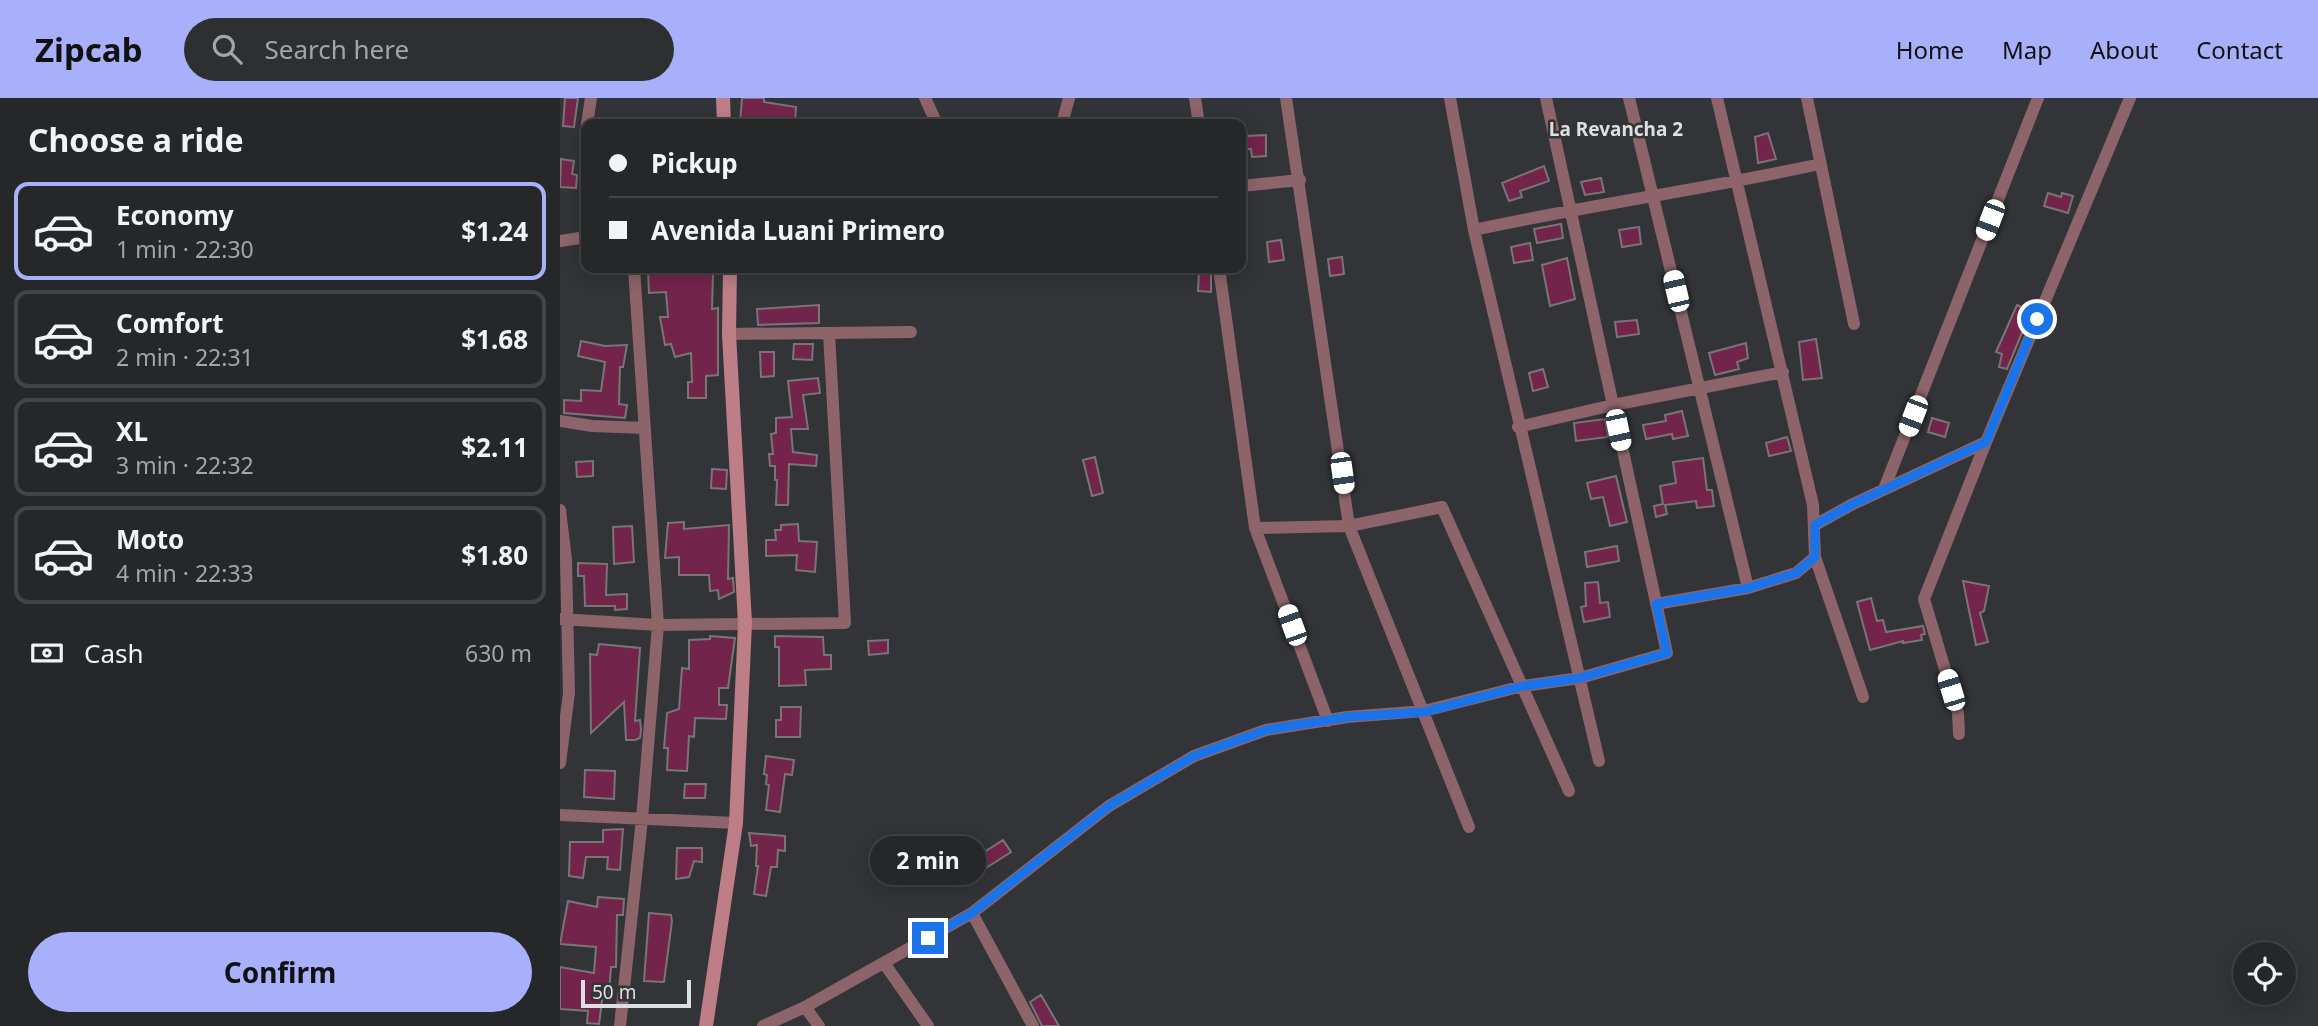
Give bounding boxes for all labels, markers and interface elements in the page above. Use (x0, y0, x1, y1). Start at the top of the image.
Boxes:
search box (184, 18, 674, 81)
text: Zipcab (35, 27, 142, 72)
icon: search (208, 30, 246, 68)
text: Search here (264, 31, 409, 67)
text: Home (1896, 33, 1964, 66)
text: Map (2002, 33, 2052, 66)
text: About (2090, 33, 2158, 66)
text: Contact (2196, 33, 2283, 66)
district label: La Revancha 2 (1549, 116, 1683, 142)
text: Choose a ride (28, 118, 244, 161)
text: Pickup (651, 145, 738, 181)
text: Economy (116, 197, 234, 233)
car (1973, 197, 2008, 243)
icon: car (32, 200, 95, 263)
text: Avenida Luani Primero (651, 212, 945, 248)
text: $1.24 (461, 213, 528, 249)
text: 1 min · 22:30 (116, 233, 254, 265)
car (1662, 268, 1691, 314)
route start (2021, 303, 2053, 335)
text: Comfort (116, 305, 224, 341)
icon: car (32, 308, 95, 371)
text: $1.68 (461, 321, 528, 357)
text: 2 min · 22:31 (116, 341, 254, 373)
car (1896, 393, 1931, 439)
car (1604, 407, 1633, 453)
text: XL (116, 413, 148, 449)
icon: car (32, 416, 95, 479)
text: $2.11 (461, 429, 528, 465)
text: 3 min · 22:32 (116, 449, 254, 481)
car (1329, 451, 1356, 495)
text: Moto (116, 521, 184, 557)
icon: car (32, 524, 95, 587)
text: $1.80 (461, 537, 528, 573)
text: 4 min · 22:33 (116, 557, 254, 589)
car (1275, 602, 1310, 648)
icon: cash (28, 634, 66, 672)
text: Cash (84, 635, 144, 671)
text: 630 m (465, 637, 532, 669)
car (1935, 667, 1968, 713)
callout: 2 min (870, 836, 986, 886)
text: 2 min (896, 844, 960, 876)
route end (912, 922, 944, 954)
button: Confirm (28, 932, 532, 1012)
map controls (2233, 942, 2296, 1005)
button: locate (2233, 942, 2296, 1005)
scale bar (581, 977, 691, 1009)
text: 50 m (592, 979, 636, 1005)

